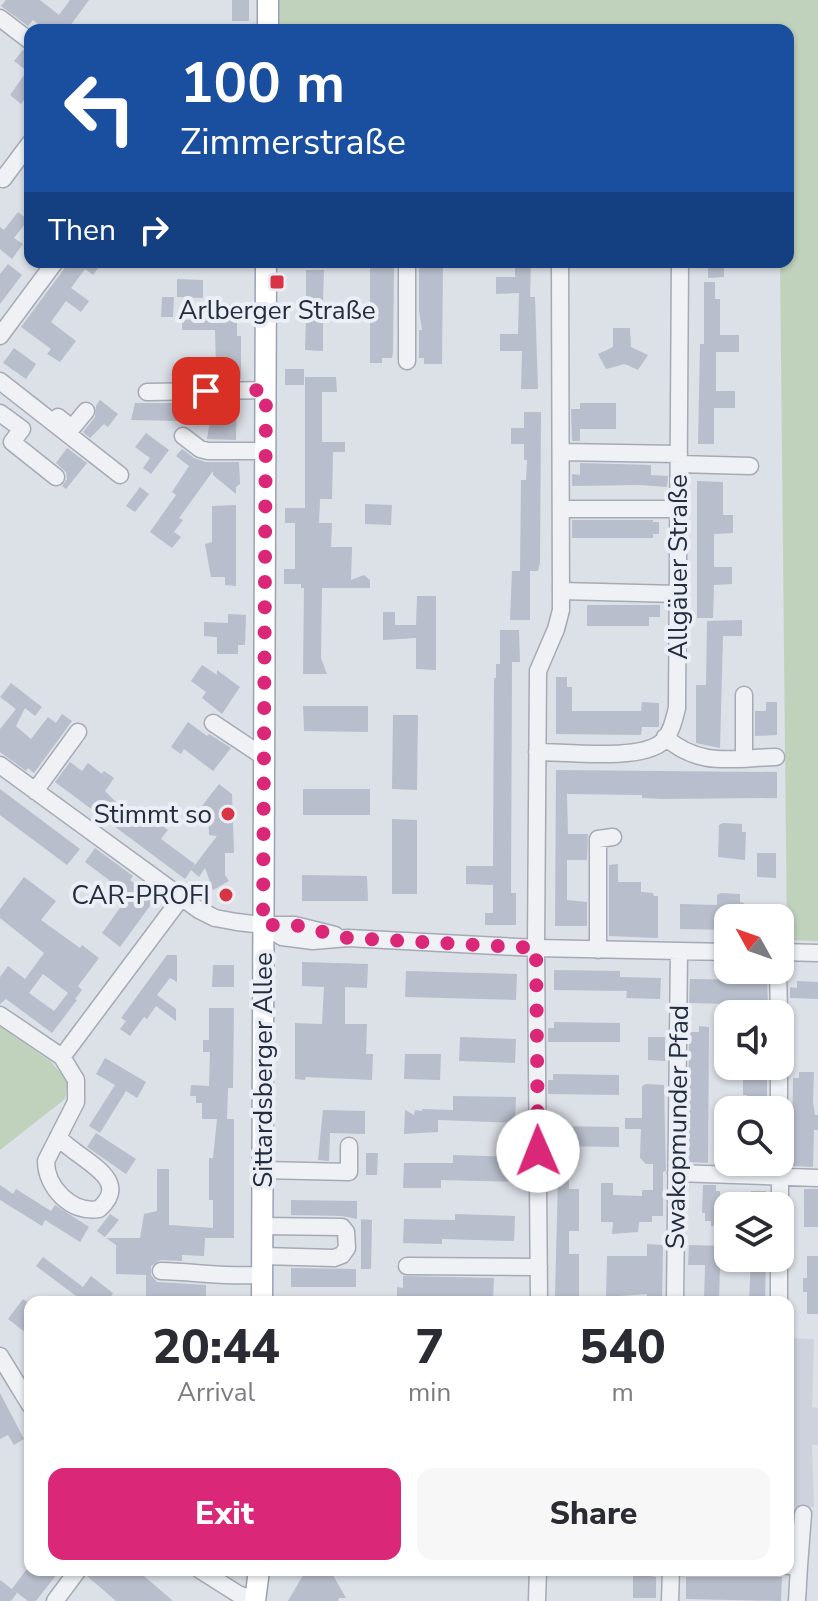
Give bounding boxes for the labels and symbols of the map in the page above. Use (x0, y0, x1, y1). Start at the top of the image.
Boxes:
marker: Arlberger Straße (268, 273, 286, 291)
place label: Arlberger Straße (179, 293, 375, 328)
pin (172, 357, 240, 425)
street label: Allgäuer Straße (661, 474, 696, 660)
place label: Stimmt so (94, 797, 212, 832)
marker: Stimmt so (219, 805, 237, 823)
place label: CAR-PROFI (71, 878, 210, 913)
marker: CAR-PROFI (217, 886, 235, 904)
north arrow (714, 904, 794, 984)
street label: Sittardsberger Allee (246, 952, 281, 1188)
street label: Swakopmunder Pfad (658, 1005, 697, 1249)
position arrow (496, 1109, 580, 1193)

